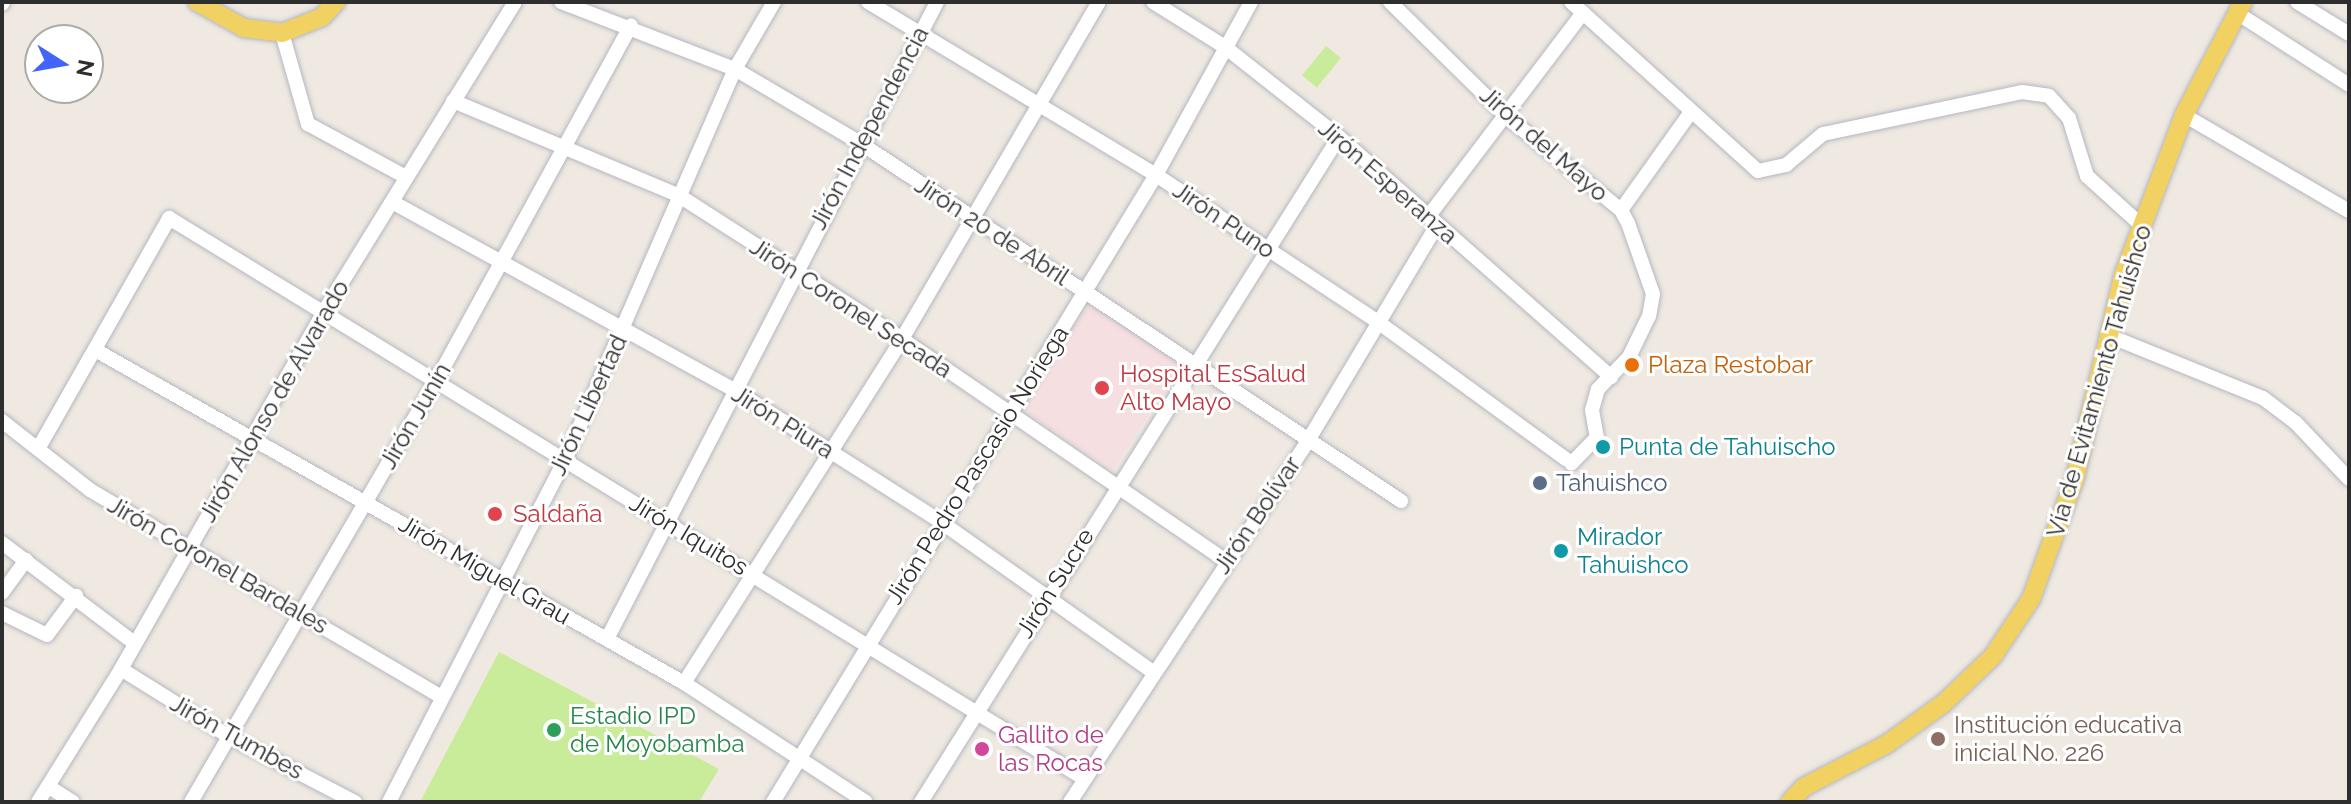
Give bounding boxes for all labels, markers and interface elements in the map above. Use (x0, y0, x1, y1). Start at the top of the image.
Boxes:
street label: Jirón Independencia (803, 22, 935, 234)
north arrow (24, 24, 104, 104)
text: N (71, 57, 100, 79)
street label: Jirón del Mayo (1474, 80, 1614, 208)
street label: Jirón Esperanza (1313, 114, 1463, 250)
street label: Jirón 20 de Abril (909, 170, 1075, 292)
street label: Jirón Puno (1168, 175, 1280, 265)
street label: Vía de Evitamiento Tahuishco (2040, 221, 2158, 541)
street label: Jirón Coronel Secada (744, 232, 958, 384)
street label: Jirón Alonso de Alvarado (193, 274, 355, 528)
street label: Jirón Pedro Pascasio Noriega (879, 321, 1075, 609)
street label: Jirón Libertad (543, 330, 633, 480)
place label: Plaza Restobar (1648, 351, 1813, 379)
marker: Plaza Restobar (1623, 356, 1641, 374)
street label: Jirón Junín (373, 358, 457, 474)
place label: Hospital EsSalud Alto Mayo (1120, 360, 1307, 416)
marker: Hospital EsSalud Alto Mayo (1091, 377, 1113, 399)
street label: Jirón Piura (727, 379, 839, 465)
place label: Punta de Tahuischo (1619, 433, 1836, 461)
marker: Punta de Tahuischo (1594, 438, 1612, 456)
street label: Jirón Bolívar (1207, 451, 1307, 579)
place label: Tahuishco (1556, 469, 1668, 497)
marker: Tahuishco (1531, 474, 1549, 492)
street label: Jirón Iquitos (625, 488, 753, 582)
street label: Jirón Coronel Bardales (102, 490, 334, 640)
place label: Saldaña (513, 500, 602, 528)
marker: Saldaña (484, 503, 506, 525)
street label: Jirón Miguel Grau (394, 509, 576, 631)
street label: Jirón Sucre (1010, 523, 1100, 643)
place label: Mirador Tahuishco (1577, 523, 1689, 579)
marker: Mirador Tahuishco (1552, 542, 1570, 560)
street label: Jirón Tumbes (165, 688, 309, 786)
place label: Estadio IPD de Moyobamba (570, 702, 744, 758)
place label: Institución educativa inicial No. 226 (1954, 711, 2182, 767)
marker: Estadio IPD de Moyobamba (545, 721, 563, 739)
place label: Gallito de las Rocas (998, 721, 1104, 777)
marker: Institución educativa inicial No. 226 (1929, 730, 1947, 748)
marker: Gallito de las Rocas (973, 740, 991, 758)

